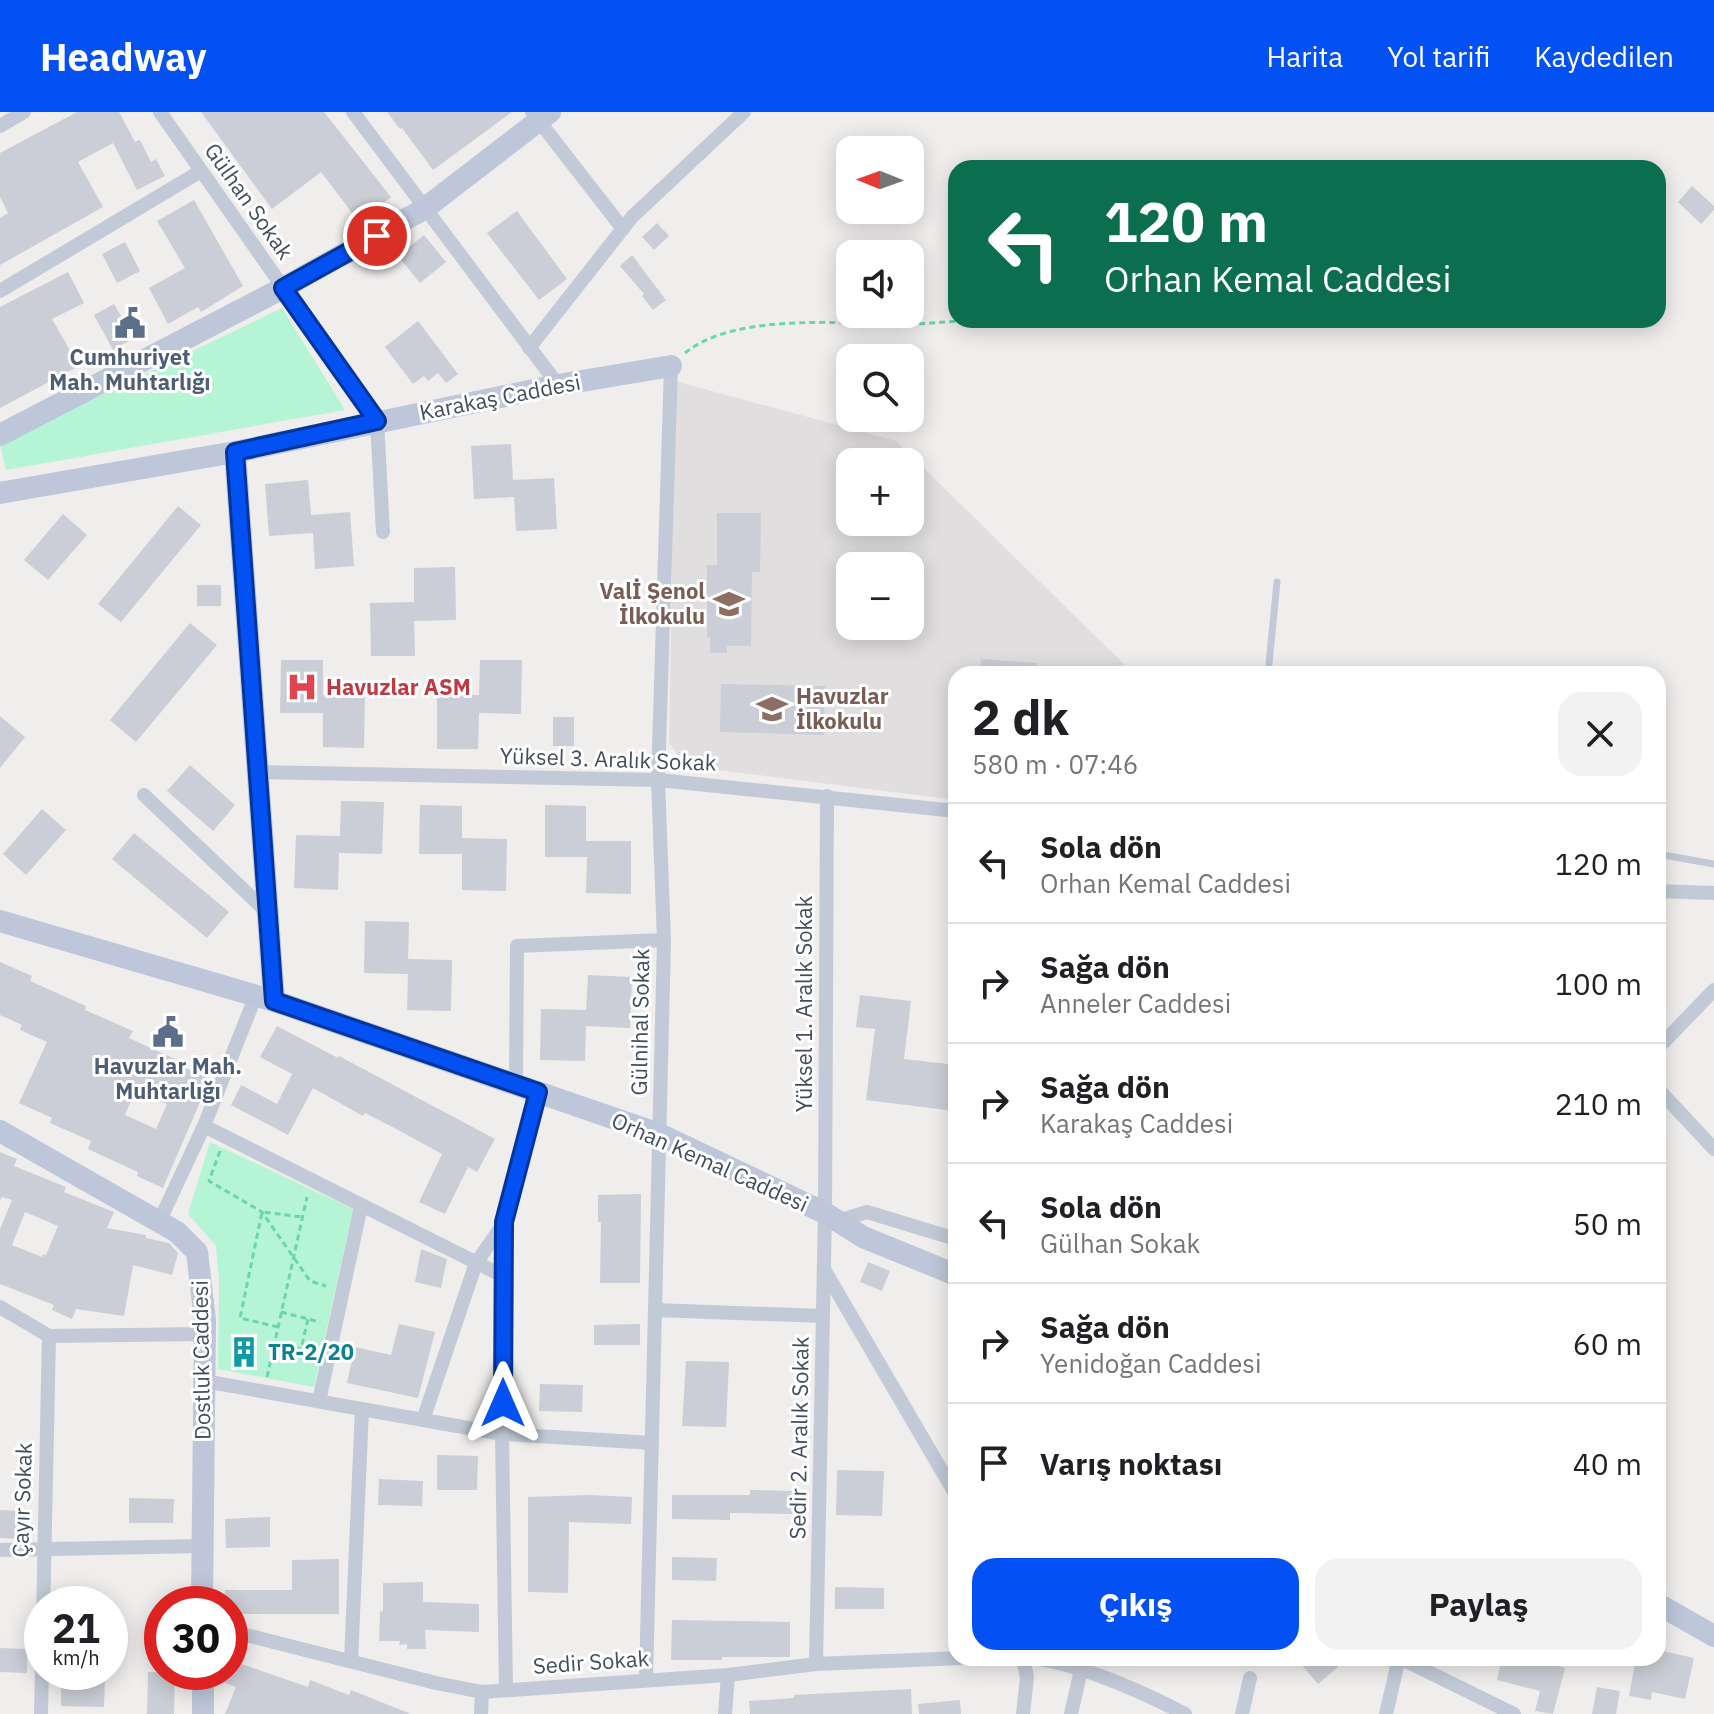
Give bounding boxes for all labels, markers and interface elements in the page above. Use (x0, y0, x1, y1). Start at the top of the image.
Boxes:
text: Headway (40, 32, 207, 81)
text: Harita (1266, 38, 1343, 75)
text: Yol tarifi (1387, 38, 1490, 75)
text: Kaydedilen (1534, 38, 1674, 75)
north arrow (836, 136, 924, 224)
map controls (836, 136, 924, 640)
street label: Gülhan Sokak (199, 137, 300, 265)
text: 120 m (1104, 185, 1268, 257)
icon: left (972, 192, 1076, 296)
pin (343, 202, 411, 270)
icon: arrive (355, 214, 399, 258)
button: sound (836, 240, 924, 328)
text: Orhan Kemal Caddesi (1104, 255, 1452, 302)
public building icon: Cumhuriyet Mah. Muhtarlığı (113, 306, 147, 340)
place label: Cumhuriyet Mah. Muhtarlığı (49, 342, 211, 396)
button: search (836, 344, 924, 432)
street label: Karakaş Caddesi (417, 367, 583, 426)
button: + (836, 448, 924, 536)
button: − (836, 552, 924, 640)
place label: Valİ Şenol İlkokulu (599, 576, 705, 630)
school or university icon: Valİ Şenol İlkokulu (712, 587, 746, 621)
hospital icon: Havuzlar ASM (285, 670, 319, 704)
place label: Havuzlar ASM (326, 672, 471, 701)
place label: Havuzlar İlkokulu (796, 681, 889, 735)
text: 2 dk (972, 686, 1069, 748)
school or university icon: Havuzlar İlkokulu (755, 692, 789, 726)
button: close (1558, 692, 1642, 776)
street label: Yüksel 3. Aralık Sokak (499, 740, 717, 777)
text: 580 m · 07:46 (972, 747, 1138, 781)
text: Sola dön (1040, 827, 1162, 866)
icon: left (972, 841, 1016, 885)
text: 120 m (1555, 844, 1642, 883)
text: Orhan Kemal Caddesi (1040, 866, 1291, 900)
street label: Yüksel 1. Aralık Sokak (789, 895, 818, 1112)
text: Sağa dön (1040, 947, 1170, 986)
street label: Gülnihal Sokak (624, 948, 655, 1096)
icon: right (972, 961, 1016, 1005)
text: 100 m (1555, 964, 1642, 1003)
text: Anneler Caddesi (1040, 986, 1231, 1020)
public building icon: Havuzlar Mah. Muhtarlığı (151, 1015, 185, 1049)
place label: Havuzlar Mah. Muhtarlığı (94, 1051, 242, 1105)
text: Sağa dön (1040, 1067, 1170, 1106)
icon: right (972, 1081, 1016, 1125)
text: 210 m (1555, 1084, 1642, 1123)
street label: Orhan Kemal Caddesi (607, 1105, 813, 1218)
text: Karakaş Caddesi (1040, 1106, 1233, 1140)
text: Sola dön (1040, 1187, 1162, 1226)
icon: left (972, 1201, 1016, 1245)
text: 50 m (1573, 1204, 1642, 1243)
text: Gülhan Sokak (1040, 1226, 1200, 1260)
street label: Dostluk Caddesi (185, 1280, 216, 1440)
text: Sağa dön (1040, 1307, 1170, 1346)
icon: right (972, 1321, 1016, 1365)
text: 60 m (1573, 1324, 1642, 1363)
building icon: TR-2/20 (227, 1335, 261, 1369)
street label: Sedir 2. Aralık Sokak (782, 1336, 815, 1540)
place label: TR-2/20 (268, 1337, 354, 1366)
text: Yenidoğan Caddesi (1040, 1346, 1261, 1380)
position arrow (461, 1361, 545, 1445)
icon: arrive (972, 1441, 1016, 1485)
street label: Çayır Sokak (5, 1442, 38, 1558)
text: Varış noktası (1040, 1444, 1222, 1483)
text: 40 m (1573, 1444, 1642, 1483)
button: Çıkış (972, 1558, 1299, 1650)
button: Paylaş (1315, 1558, 1642, 1650)
speed limit sign: 30 (144, 1586, 248, 1690)
text: 21 (52, 1602, 100, 1654)
street label: Sedir Sokak (532, 1643, 650, 1680)
text: km/h (52, 1644, 100, 1671)

